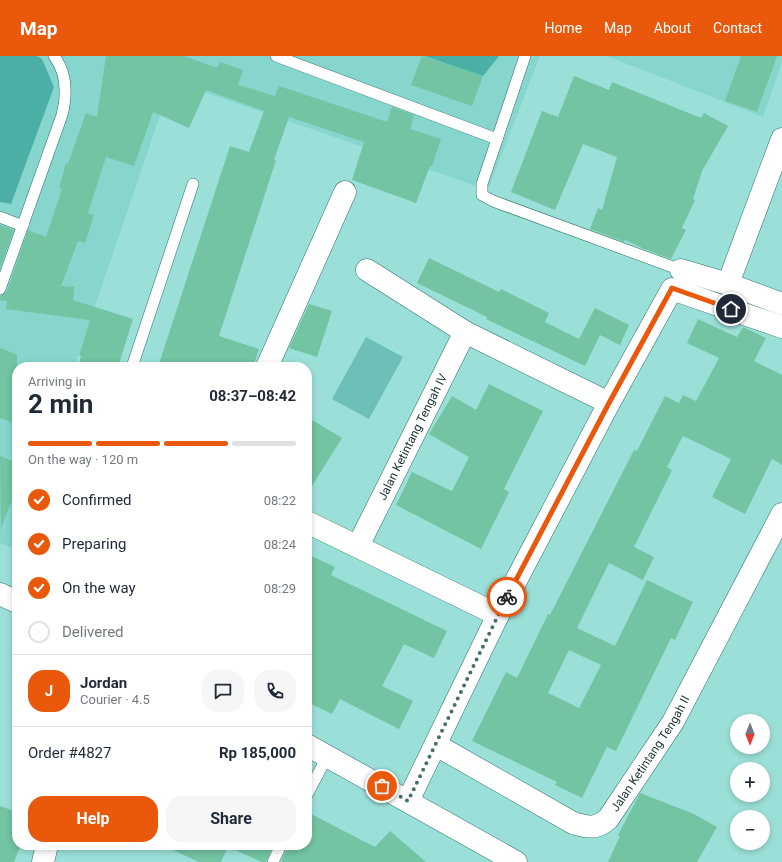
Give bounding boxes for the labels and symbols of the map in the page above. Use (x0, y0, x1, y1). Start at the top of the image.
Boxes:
pin (714, 292, 748, 326)
street label: Jalan Ketintang Tengah IV (375, 371, 450, 502)
courier (487, 577, 527, 617)
street label: Jalan Ketintang Tengah II (608, 693, 693, 814)
north arrow (730, 714, 770, 754)
pin (365, 769, 399, 803)

